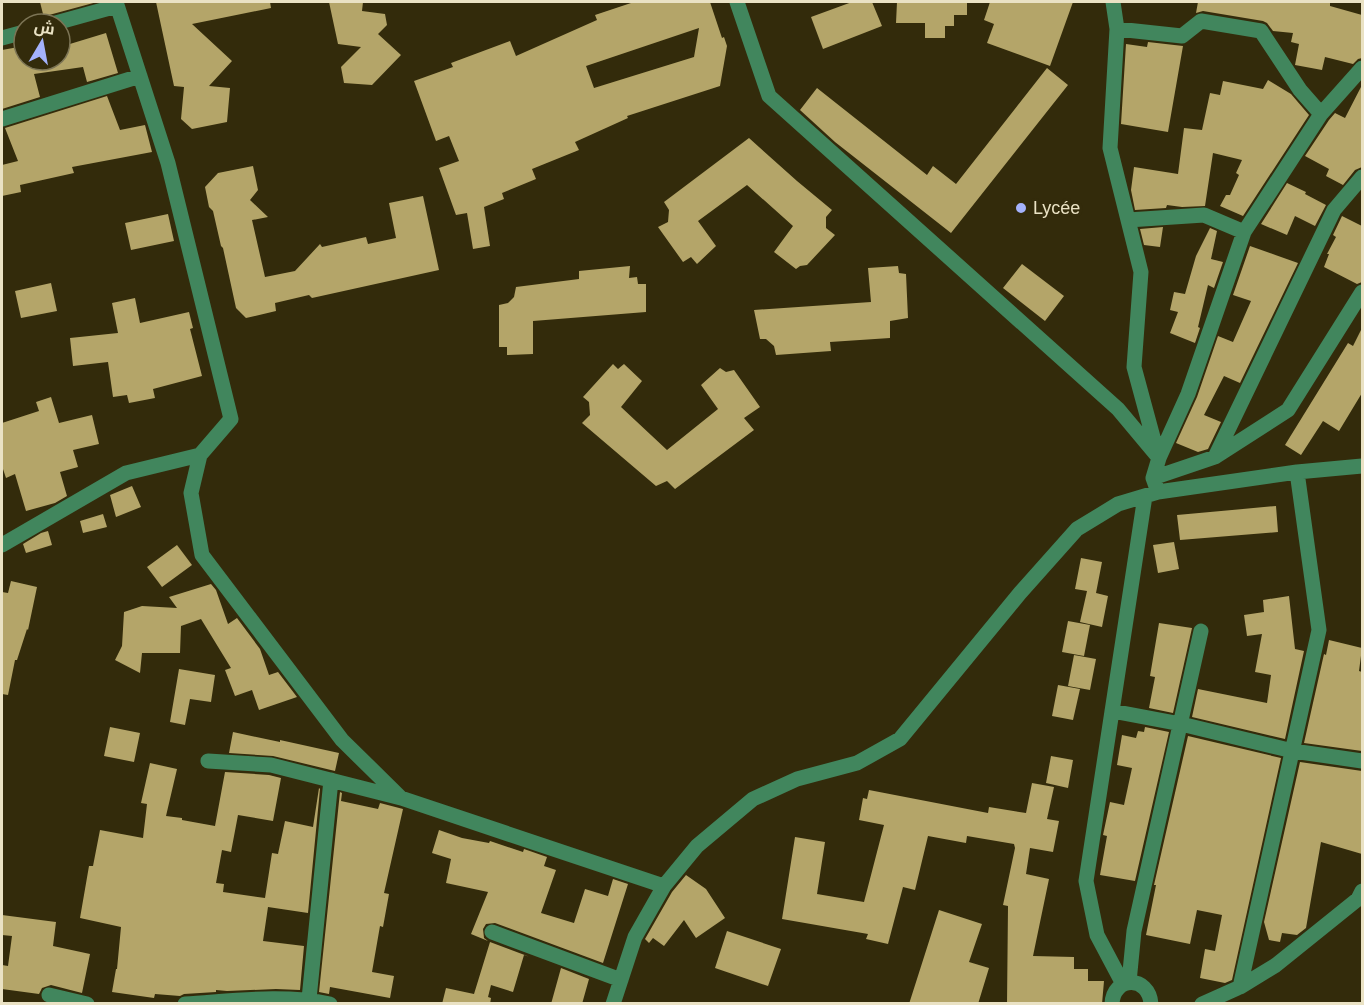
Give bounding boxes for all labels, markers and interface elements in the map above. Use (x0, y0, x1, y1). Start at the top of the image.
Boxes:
north arrow (12, 12, 72, 72)
text: ش (33, 18, 56, 39)
place label: Lycée (1033, 198, 1080, 218)
marker: Lycée (1014, 201, 1028, 215)

